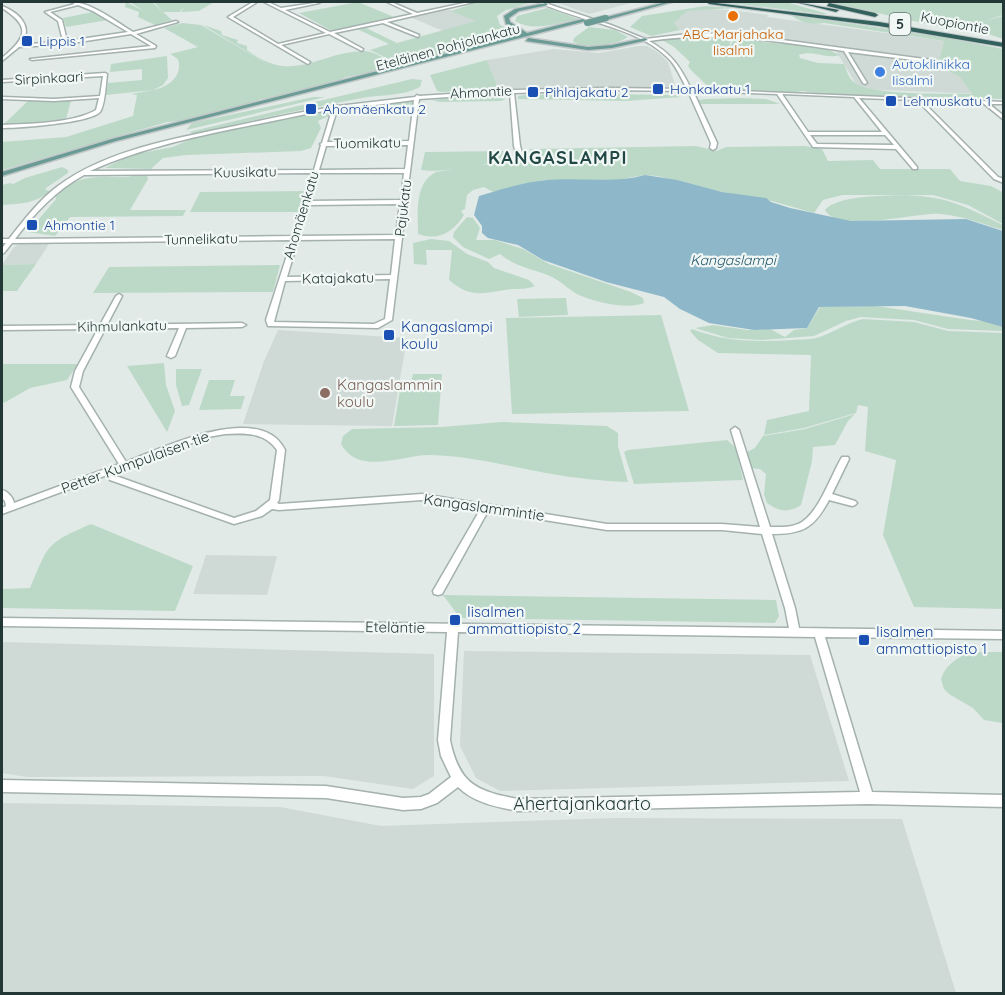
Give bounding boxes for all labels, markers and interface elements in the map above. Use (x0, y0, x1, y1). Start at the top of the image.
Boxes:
street label: Kuopiontie (919, 8, 991, 38)
marker: ABC Marjahaka Iisalmi (726, 9, 740, 23)
road number: 5 (890, 13, 910, 35)
street label: Eteläinen Pohjolankatu (374, 19, 522, 75)
place label: ABC Marjahaka Iisalmi (682, 25, 784, 59)
place label: Lippis 1 (39, 32, 85, 50)
marker: Lippis 1 (20, 34, 34, 48)
place label: Autoklinikka Iisalmi (892, 55, 970, 89)
marker: Autoklinikka Iisalmi (873, 65, 887, 79)
street label: Sirpinkaari (14, 67, 84, 89)
place label: Honkakatu 1 (670, 80, 750, 98)
street label: Ahmontie (450, 81, 513, 103)
marker: Honkakatu 1 (651, 82, 665, 96)
place label: Pihlajakatu 2 (545, 83, 629, 101)
marker: Pihlajakatu 2 (526, 85, 540, 99)
place label: Lehmuskatu 1 (903, 92, 991, 110)
marker: Lehmuskatu 1 (884, 94, 898, 108)
place label: Ahomäenkatu 2 (323, 100, 426, 118)
marker: Ahomäenkatu 2 (304, 102, 318, 116)
street label: Tuomikatu (333, 133, 401, 153)
district label: KANGASLAMPI (488, 146, 628, 169)
street label: Kuusikatu (213, 162, 277, 182)
street label: Ahomäenkatu (279, 169, 323, 261)
street label: Pajukatu (391, 179, 415, 237)
place label: Ahmontie 1 (44, 216, 115, 234)
marker: Ahmontie 1 (25, 218, 39, 232)
street label: Tunnelikatu (164, 229, 238, 249)
water label: Kangaslampi (690, 251, 778, 269)
street label: Katajakatu (302, 268, 374, 288)
street label: Kihmulankatu (77, 316, 167, 336)
place label: Kangaslampi koulu (401, 317, 493, 353)
marker: Kangaslampi koulu (382, 328, 396, 342)
place label: Kangaslammin koulu (337, 375, 442, 411)
marker: Kangaslammin koulu (318, 386, 332, 400)
street label: Petter Kumpulaisen tie (58, 426, 212, 498)
street label: Kangaslammintie (422, 489, 546, 525)
place label: Iisalmen ammattiopisto 2 (467, 602, 581, 638)
marker: Iisalmen ammattiopisto 2 (448, 613, 462, 627)
street label: Eteläntie (365, 617, 425, 637)
place label: Iisalmen ammattiopisto 1 (876, 622, 987, 658)
marker: Iisalmen ammattiopisto 1 (857, 633, 871, 647)
street label: Ahertajankaarto (513, 792, 651, 815)

